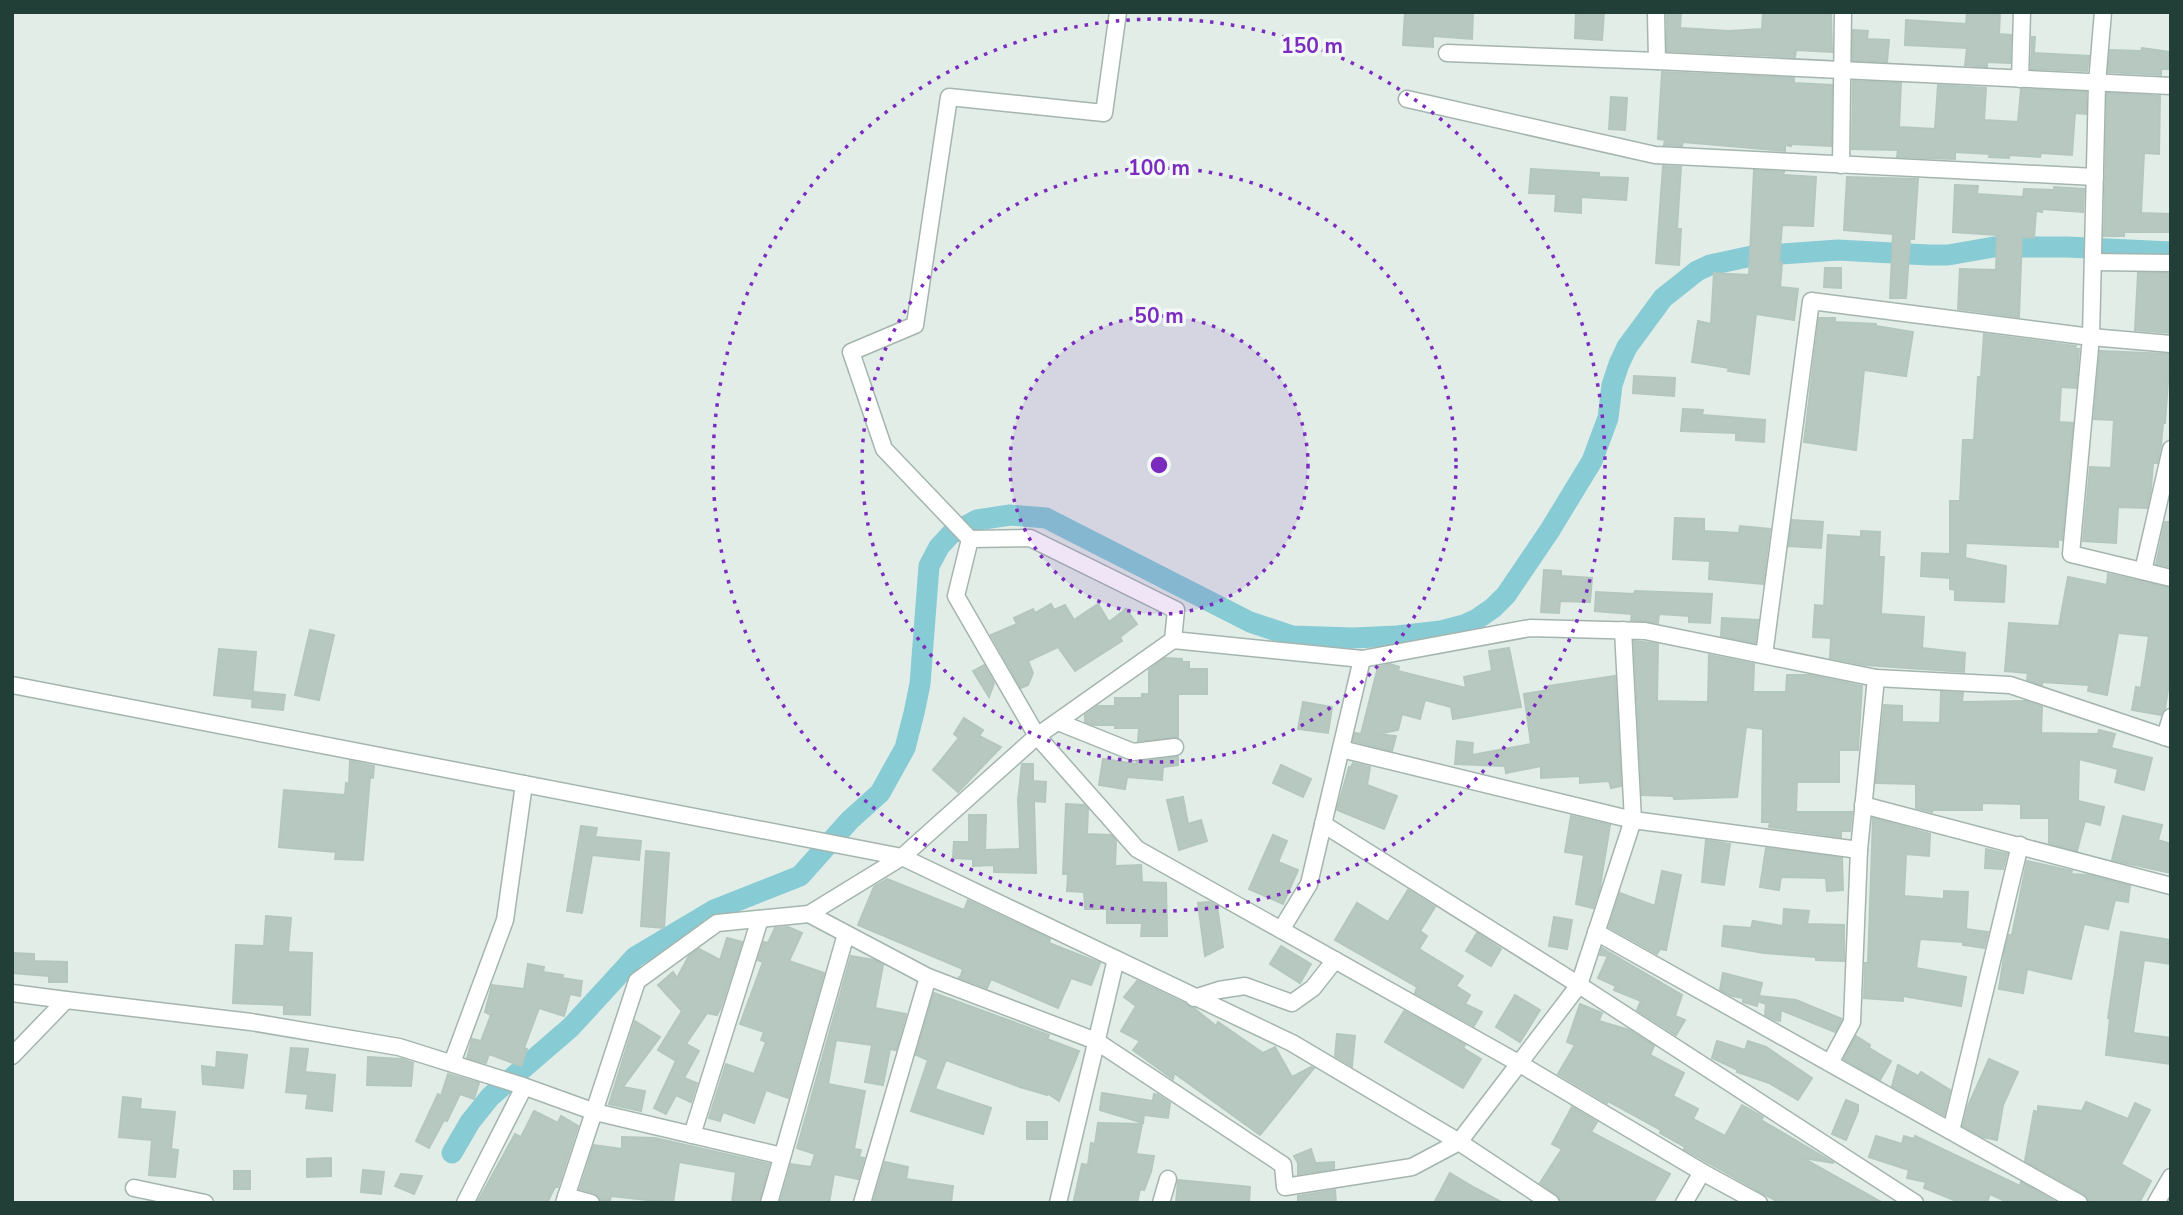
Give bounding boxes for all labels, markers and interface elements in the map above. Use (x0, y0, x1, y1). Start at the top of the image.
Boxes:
text: 150 m (1281, 32, 1343, 60)
text: 100 m (1128, 154, 1190, 182)
text: 50 m (1134, 302, 1184, 330)
centre of rings (1147, 453, 1171, 477)

